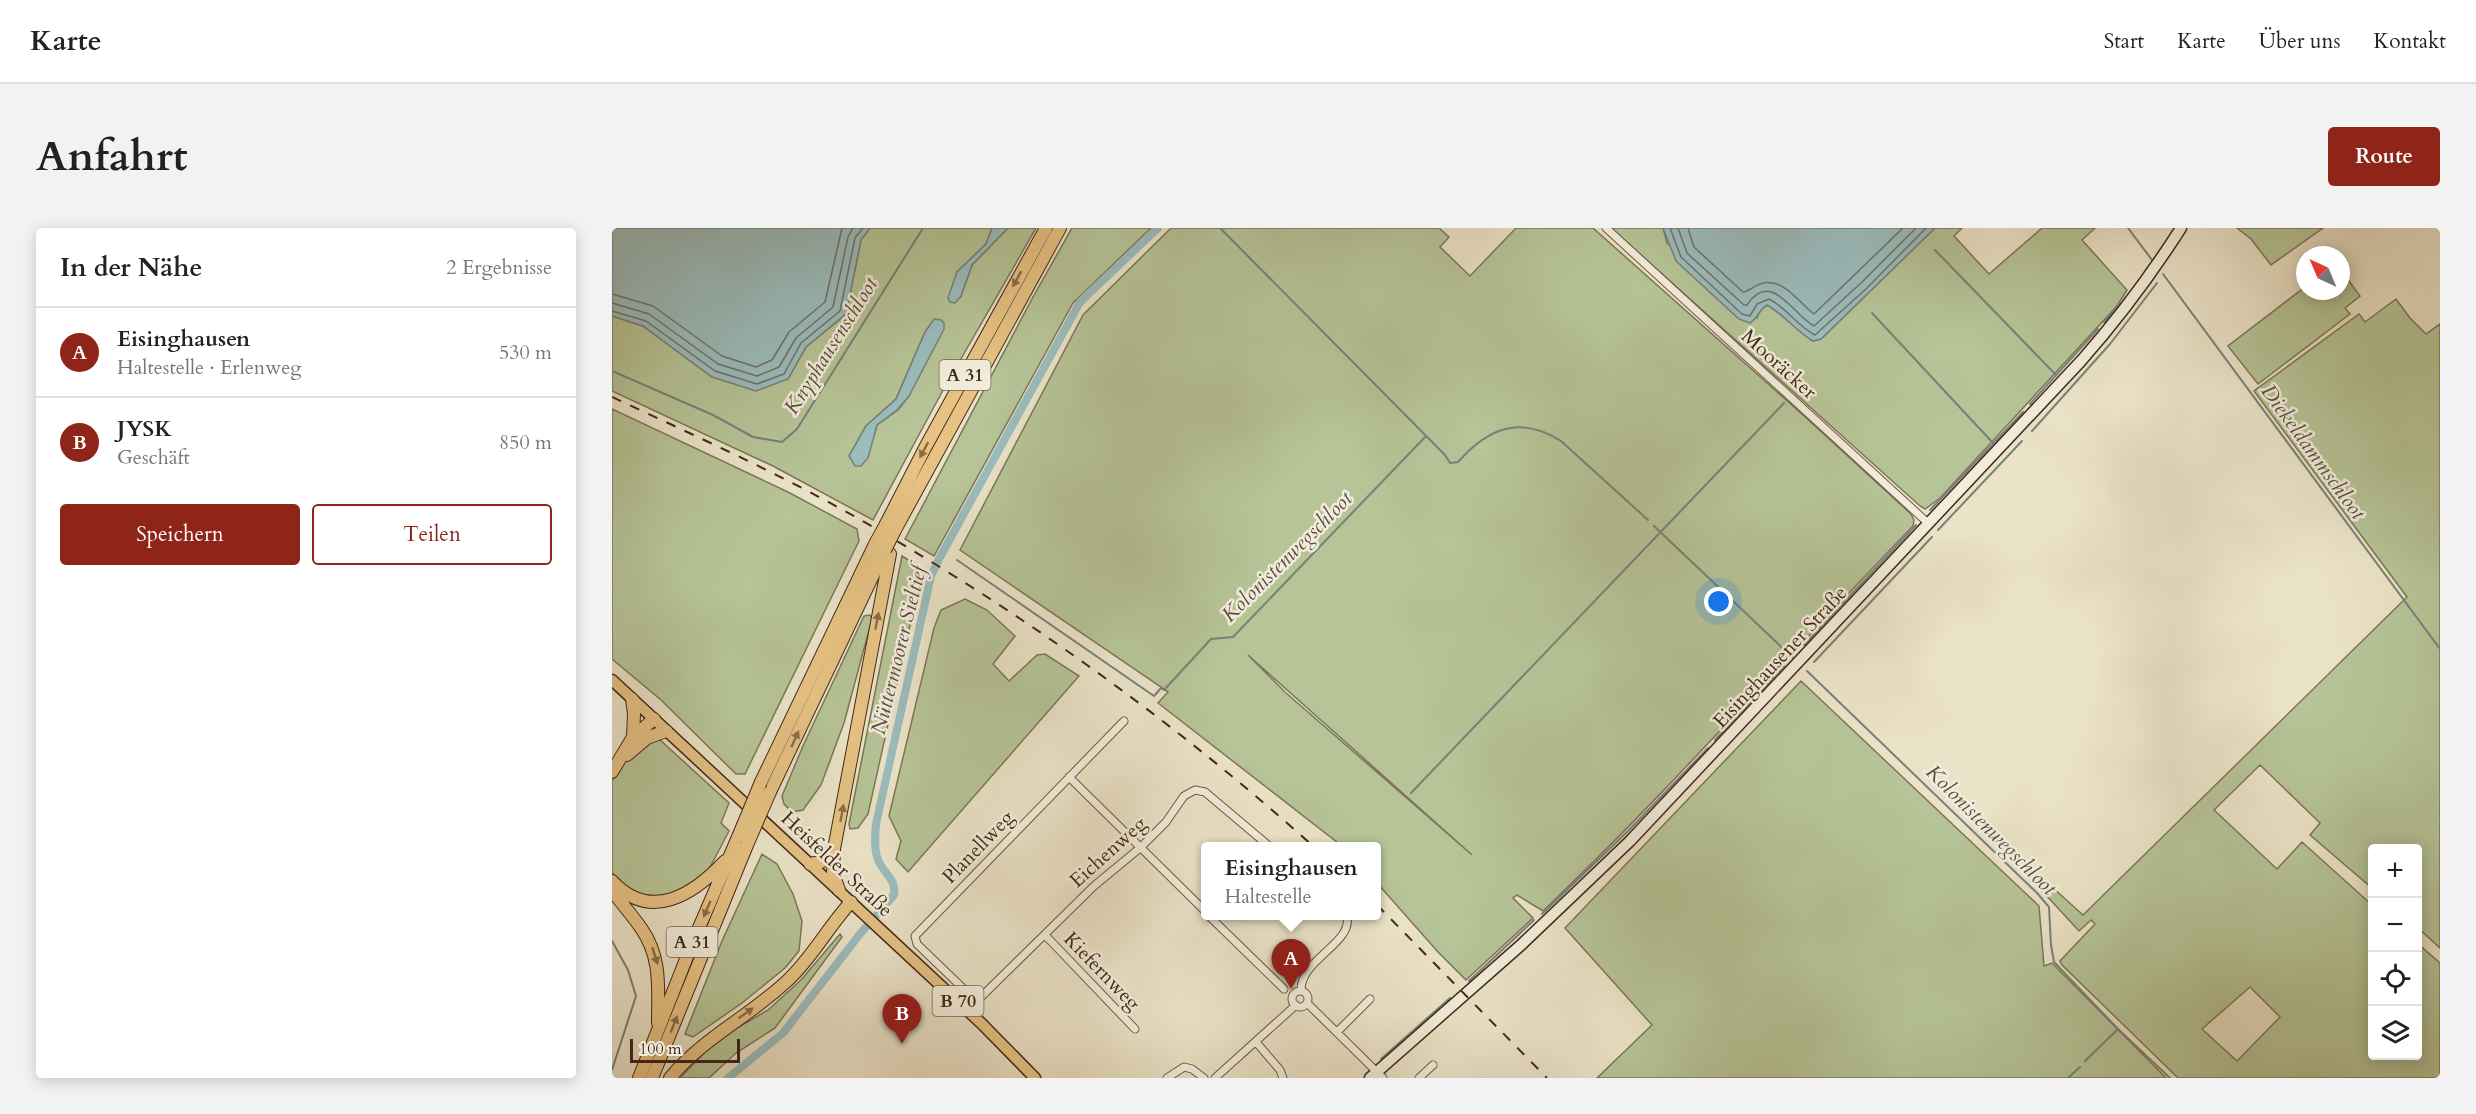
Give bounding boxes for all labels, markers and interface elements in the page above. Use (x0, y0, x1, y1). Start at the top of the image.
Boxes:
text: Karte (30, 22, 102, 60)
text: Start (2104, 27, 2144, 56)
text: Karte (2177, 27, 2226, 56)
text: Über uns (2259, 27, 2341, 56)
text: Kontakt (2374, 27, 2446, 56)
button: Route (2328, 127, 2440, 186)
text: Anfahrt (36, 128, 188, 185)
north arrow (2296, 246, 2350, 300)
text: In der Nähe (60, 250, 202, 285)
text: 2 Ergebnisse (446, 254, 552, 281)
water label: Knyphausenschloot (777, 271, 885, 420)
one-way arrow (1012, 271, 1022, 288)
street label: Mooräcker (1735, 323, 1823, 406)
text: Eisinghausen (117, 324, 250, 354)
text: A (72, 339, 87, 366)
text: 530 m (499, 339, 552, 366)
text: Haltestelle · Erlenweg (117, 354, 302, 381)
road number: A 31 (940, 360, 990, 390)
water label: Diekeldammschloot (2254, 378, 2373, 526)
text: JYSK (117, 414, 172, 444)
text: B (72, 429, 87, 456)
text: 850 m (499, 429, 552, 456)
one-way arrow (919, 442, 929, 459)
text: Geschäft (117, 444, 190, 471)
water label: Kolonistenwegschloot (1215, 484, 1360, 629)
button: Speichern (60, 504, 300, 565)
button: Teilen (312, 504, 552, 565)
water label: Nüttermoorer Sieltief (864, 558, 935, 737)
street label: Eisinghausener Straße (1707, 580, 1853, 734)
your location (1704, 587, 1733, 616)
one-way arrow (873, 611, 882, 630)
one-way arrow (790, 730, 799, 747)
water label: Kolonistenwegschloot (1919, 758, 2064, 903)
one-way arrow (837, 803, 846, 822)
street label: Planellweg (936, 804, 1020, 890)
street label: Heisfelder Straße (775, 805, 899, 923)
street label: Eichenweg (1064, 810, 1153, 894)
popup (1201, 842, 1381, 920)
map controls (2368, 844, 2422, 1060)
button: + (2368, 844, 2422, 898)
text: Eisinghausen (1224, 853, 1358, 883)
text: Haltestelle (1224, 883, 1312, 910)
button: − (2368, 898, 2422, 952)
one-way arrow (702, 900, 711, 918)
street label: Kiefernweg (1058, 926, 1147, 1017)
road number: A 31 (666, 927, 718, 957)
pin: A (1272, 940, 1310, 989)
one-way arrow (650, 947, 660, 965)
button: locate (2368, 952, 2422, 1006)
road number: B 70 (932, 986, 984, 1016)
pin: B (882, 994, 922, 1044)
button: layers (2368, 1006, 2422, 1060)
one-way arrow (737, 1007, 753, 1019)
one-way arrow (669, 1014, 679, 1032)
scale bar (630, 1036, 740, 1064)
text: 100 m (639, 1038, 681, 1060)

